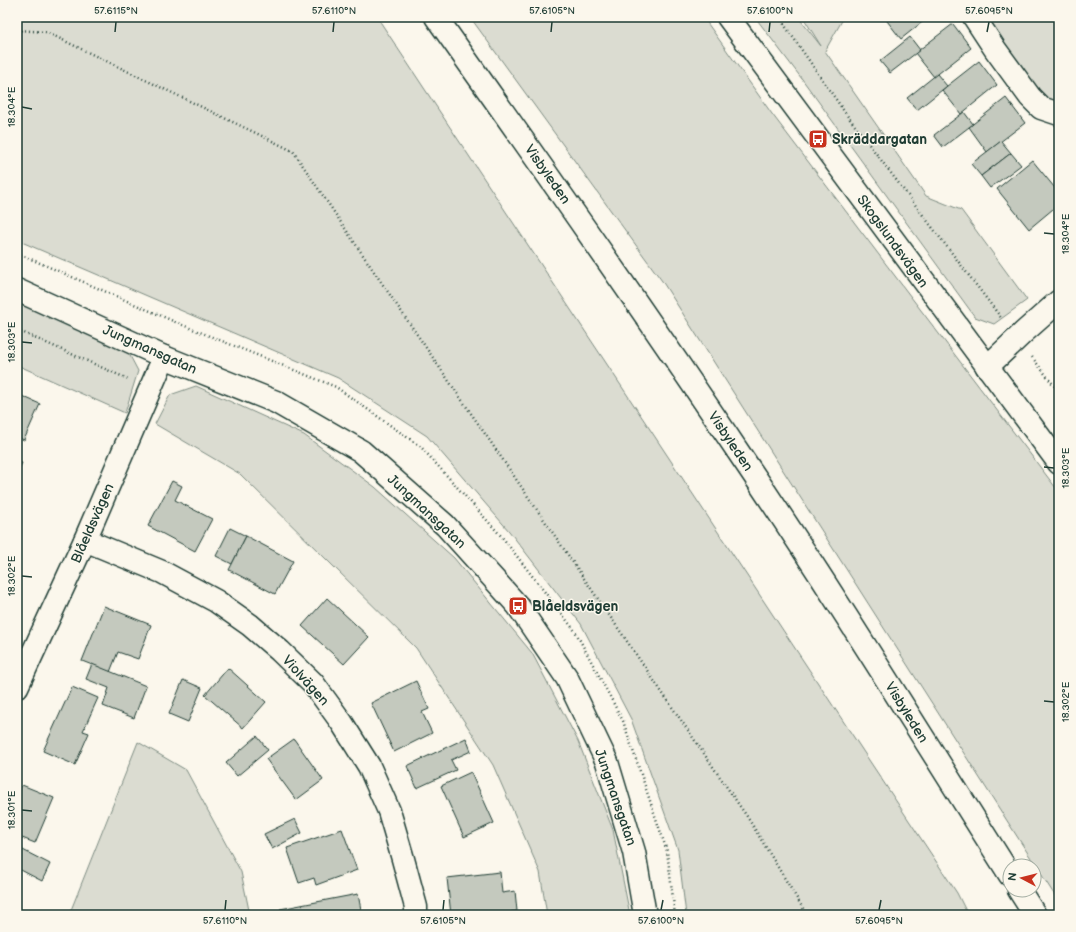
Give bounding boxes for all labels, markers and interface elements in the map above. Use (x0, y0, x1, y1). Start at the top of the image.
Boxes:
text: 57.6115°N (94, 5, 138, 17)
text: 57.6110°N (312, 5, 356, 17)
text: 57.6105°N (529, 5, 575, 17)
text: 57.6100°N (747, 5, 793, 17)
text: 57.6095°N (965, 5, 1013, 17)
text: 18.304°E (6, 86, 18, 127)
bus stop icon: Skräddargatan (807, 128, 829, 150)
place label: Skräddargatan (832, 131, 927, 148)
street label: Visbyleden (521, 141, 574, 207)
street label: Skogslundsvägen (853, 192, 932, 291)
text: 18.304°E (1060, 213, 1072, 254)
text: 18.303°E (6, 321, 18, 362)
street label: Jungmansgatan (100, 321, 200, 378)
street label: Visbyleden (704, 408, 757, 474)
text: 18.303°E (1060, 447, 1072, 488)
street label: Jungmansgatan (384, 471, 470, 552)
street label: Blåeldsvägen (67, 481, 118, 566)
text: 18.302°E (6, 555, 18, 596)
bus stop icon: Blåeldsvägen (507, 595, 529, 617)
place label: Blåeldsvägen (532, 598, 618, 615)
street label: Violvägen (279, 652, 333, 709)
street label: Visbyleden (881, 679, 932, 746)
text: 18.302°E (1060, 681, 1072, 722)
street label: Jungmansgatan (591, 747, 640, 848)
text: 18.301°E (6, 790, 18, 829)
north arrow (1002, 858, 1042, 898)
text: N (1006, 872, 1020, 882)
text: 57.6110°N (203, 915, 247, 927)
text: 57.6105°N (420, 915, 466, 927)
text: 57.6100°N (638, 915, 684, 927)
text: 57.6095°N (855, 915, 903, 927)

